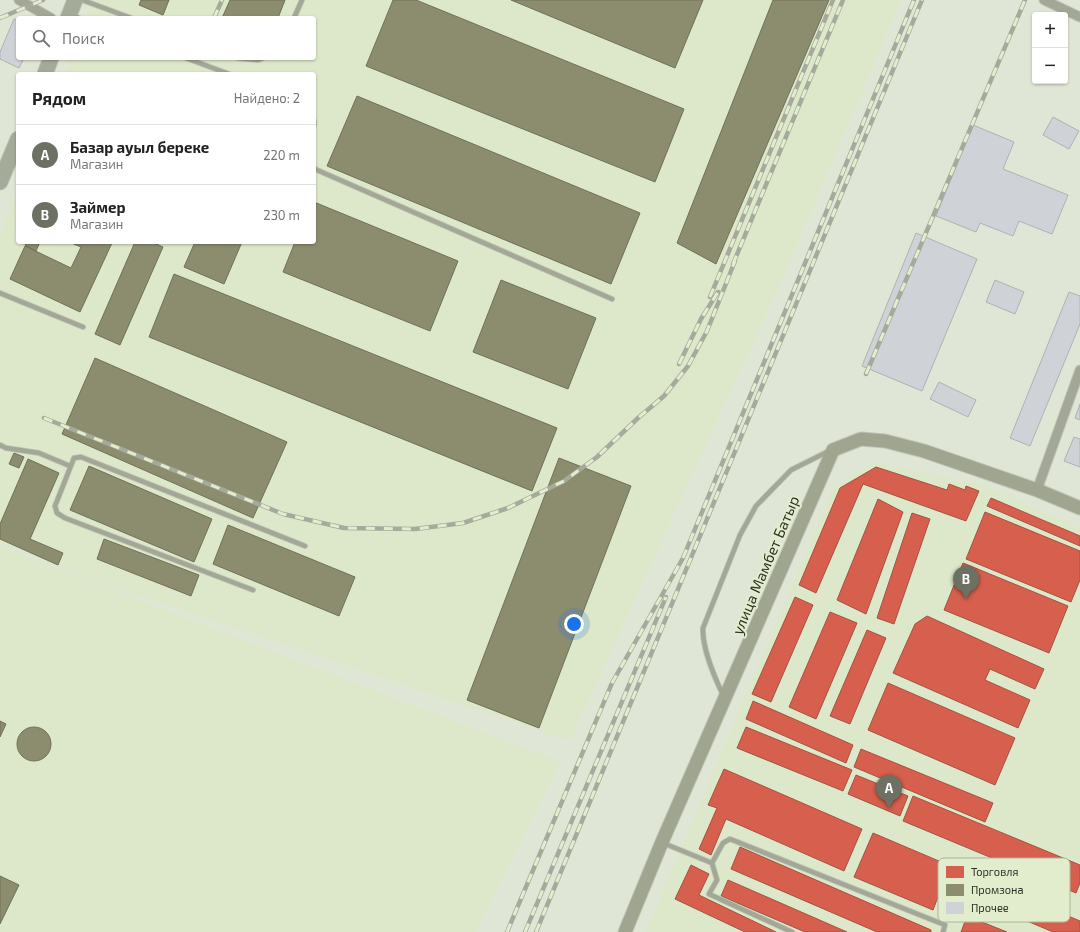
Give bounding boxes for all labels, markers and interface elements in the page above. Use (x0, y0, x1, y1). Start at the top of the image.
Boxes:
map controls (1032, 12, 1068, 84)
button: + (1032, 12, 1068, 48)
search box (16, 16, 316, 60)
icon: search (30, 27, 52, 49)
text: Поиск (62, 29, 105, 47)
button: − (1032, 48, 1068, 84)
text: Рядом (32, 88, 86, 108)
text: Найдено: 2 (234, 90, 300, 106)
text: Базар ауыл береке (70, 138, 209, 156)
text: A (41, 147, 49, 163)
text: 220 m (263, 147, 300, 163)
text: Магазин (70, 156, 123, 172)
text: Займер (70, 198, 126, 216)
text: B (41, 207, 49, 223)
text: 230 m (263, 207, 300, 223)
text: Магазин (70, 216, 123, 232)
street label: улица Мамбет Батыр (728, 493, 803, 638)
pin: B (953, 566, 979, 599)
your location (564, 614, 584, 634)
pin: A (876, 775, 902, 808)
legend (938, 858, 1070, 922)
text: Торговля (971, 865, 1018, 878)
text: Промзона (971, 883, 1023, 896)
text: Прочее (971, 901, 1009, 914)

